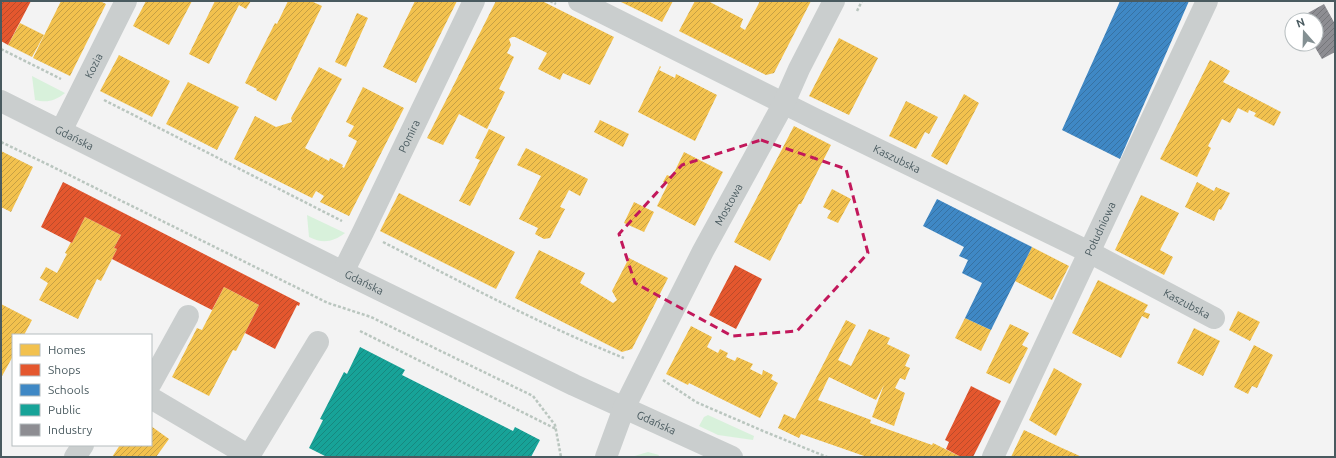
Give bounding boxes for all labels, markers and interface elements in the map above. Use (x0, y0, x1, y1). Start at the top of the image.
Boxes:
north arrow (1284, 12, 1324, 52)
text: N (1295, 16, 1306, 30)
street label: Kozia (82, 51, 105, 80)
street label: Pomira (396, 118, 422, 155)
street label: Gdańska (53, 123, 96, 152)
street label: Kaszubska (871, 142, 923, 175)
street label: Mostowa (712, 182, 745, 227)
street label: Południowa (1082, 200, 1118, 258)
street label: Gdańska (343, 268, 386, 297)
street label: Kaszubska (1161, 286, 1212, 321)
legend (12, 334, 152, 446)
text: Homes (48, 343, 86, 356)
text: Shops (48, 363, 80, 376)
text: Schools (48, 383, 89, 396)
text: Public (48, 403, 81, 416)
street label: Gdańska (635, 408, 678, 437)
text: Industry (48, 423, 93, 436)

